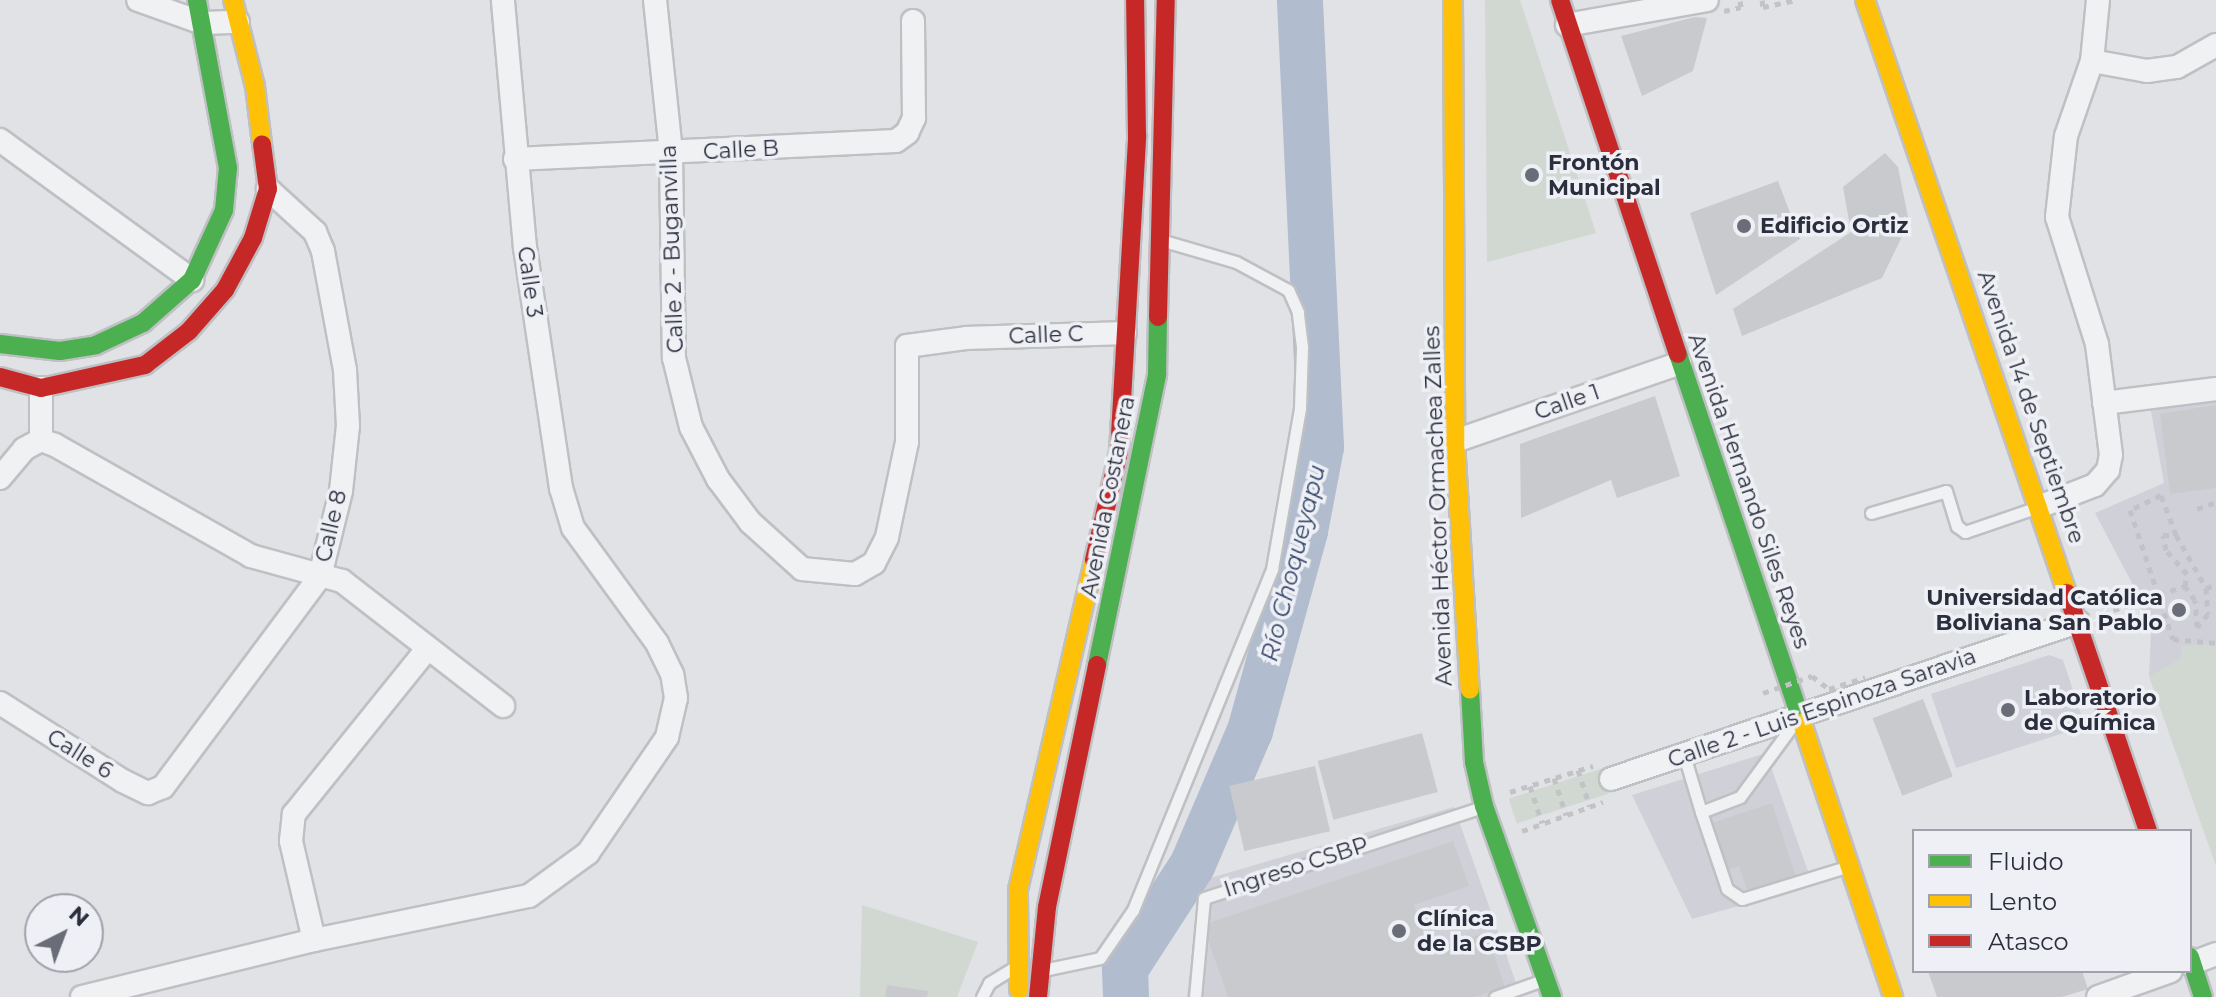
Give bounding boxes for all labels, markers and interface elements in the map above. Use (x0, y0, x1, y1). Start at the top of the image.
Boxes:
street label: Calle B (702, 135, 780, 165)
street label: Calle 2 - Buganvilla (655, 144, 689, 354)
place label: Frontón Municipal (1548, 149, 1661, 200)
marker: Frontón Municipal (1523, 166, 1541, 184)
place label: Edificio Ortiz (1760, 213, 1908, 239)
marker: Edificio Ortiz (1735, 217, 1753, 235)
street label: Calle 3 (512, 245, 548, 319)
street label: Avenida 14 de Septiembre (1972, 267, 2090, 547)
street label: Calle C (1008, 321, 1084, 349)
street label: Avenida Héctor Ormachea Zalles (1419, 325, 1457, 687)
street label: Avenida Hernando Siles Reyes (1683, 330, 1815, 652)
street label: Calle 1 (1531, 379, 1603, 425)
street label: Avenida Costanera (1076, 394, 1140, 600)
water label: Río Choqueyapu (1255, 462, 1331, 664)
street label: Calle 8 (310, 487, 352, 565)
place label: Universidad Católica Boliviana San Pablo (1926, 584, 2163, 636)
marker: Universidad Católica Boliviana San Pablo (2170, 601, 2188, 619)
street label: Calle 2 - Luis Espinoza Saravia (1664, 643, 1980, 773)
place label: Laboratorio de Química (2024, 684, 2157, 736)
marker: Laboratorio de Química (1999, 701, 2017, 719)
street label: Calle 6 (42, 724, 118, 784)
legend (1912, 829, 2192, 973)
street label: Ingreso CSBP (1221, 831, 1371, 903)
text: Fluido (1988, 847, 2064, 876)
text: Lento (1988, 887, 2057, 916)
north arrow (24, 893, 104, 973)
text: N (63, 900, 95, 932)
place label: Clínica de la CSBP (1417, 905, 1542, 956)
marker: Clínica de la CSBP (1388, 920, 1410, 942)
text: Atasco (1988, 927, 2069, 956)

